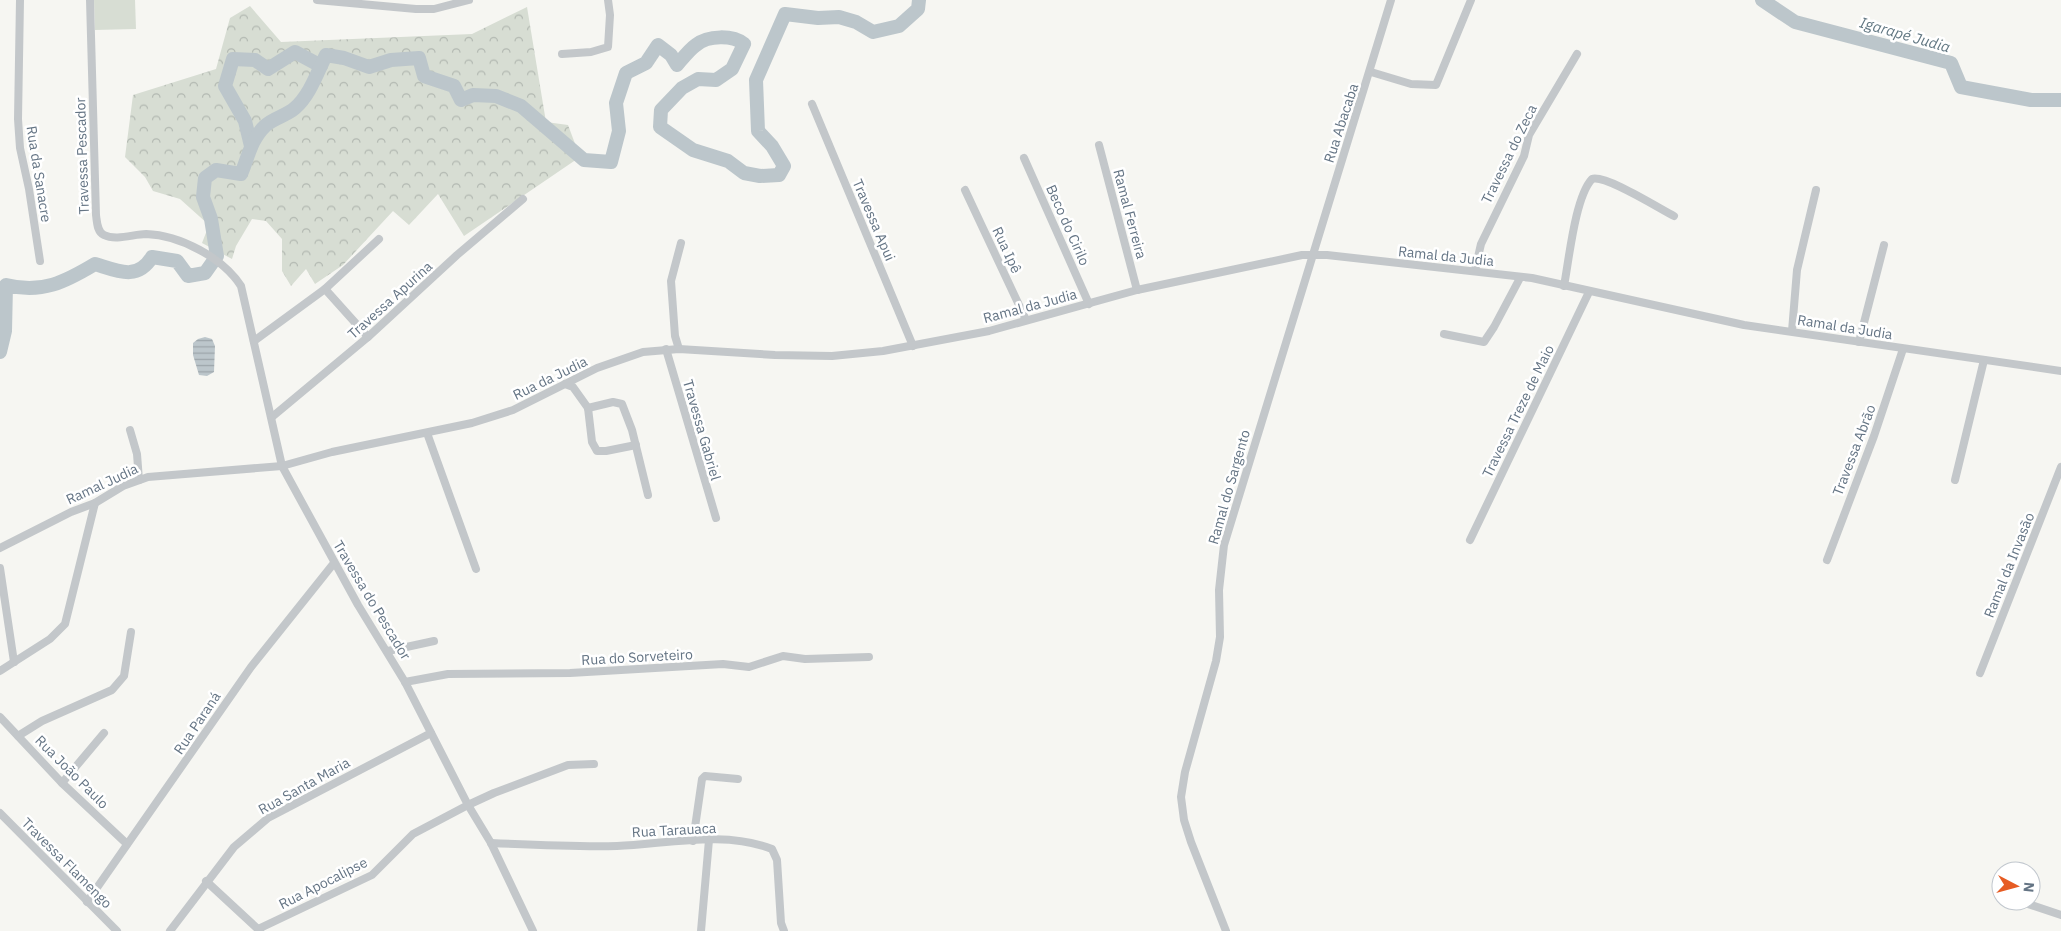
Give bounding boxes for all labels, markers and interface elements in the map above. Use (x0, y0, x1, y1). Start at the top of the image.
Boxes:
water label: Igarapé Judia (1858, 13, 1953, 57)
street label: Rua Abacaba (1320, 81, 1362, 165)
street label: Travessa Pescador (71, 97, 93, 215)
street label: Travessa do Zeca (1477, 101, 1541, 207)
street label: Rua da Sanacre (22, 124, 56, 224)
street label: Ramal Ferreira (1109, 167, 1151, 261)
street label: Travessa Apui (849, 176, 899, 264)
street label: Beco do Cirilo (1042, 182, 1094, 268)
street label: Rua Ipê (988, 224, 1026, 276)
street label: Ramal da Judia (1397, 242, 1495, 270)
street label: Travessa Apurina (344, 257, 436, 343)
street label: Ramal da Judia (981, 285, 1079, 327)
street label: Ramal da Judia (1796, 311, 1894, 343)
street label: Travessa Treze de Maio (1478, 342, 1558, 480)
street label: Rua da Judia (510, 352, 591, 404)
street label: Travessa Gabriel (679, 377, 725, 483)
street label: Travessa Abrão (1828, 402, 1880, 498)
street label: Ramal do Sargento (1204, 427, 1254, 546)
street label: Ramal Judia (63, 459, 141, 508)
street label: Ramal da Invasão (1980, 510, 2038, 620)
street label: Travessa do Pescador (329, 537, 415, 663)
street label: Rua do Sorveteiro (581, 645, 693, 669)
street label: Rua Paraná (170, 688, 225, 758)
street label: Rua João Paulo (31, 731, 113, 813)
street label: Rua Santa Maria (255, 753, 353, 819)
street label: Travessa Flamengo (18, 814, 116, 912)
street label: Rua Tarauaca (631, 819, 717, 841)
street label: Rua Apocalipse (276, 853, 371, 913)
north arrow (1991, 861, 2041, 911)
text: N (2019, 881, 2038, 893)

